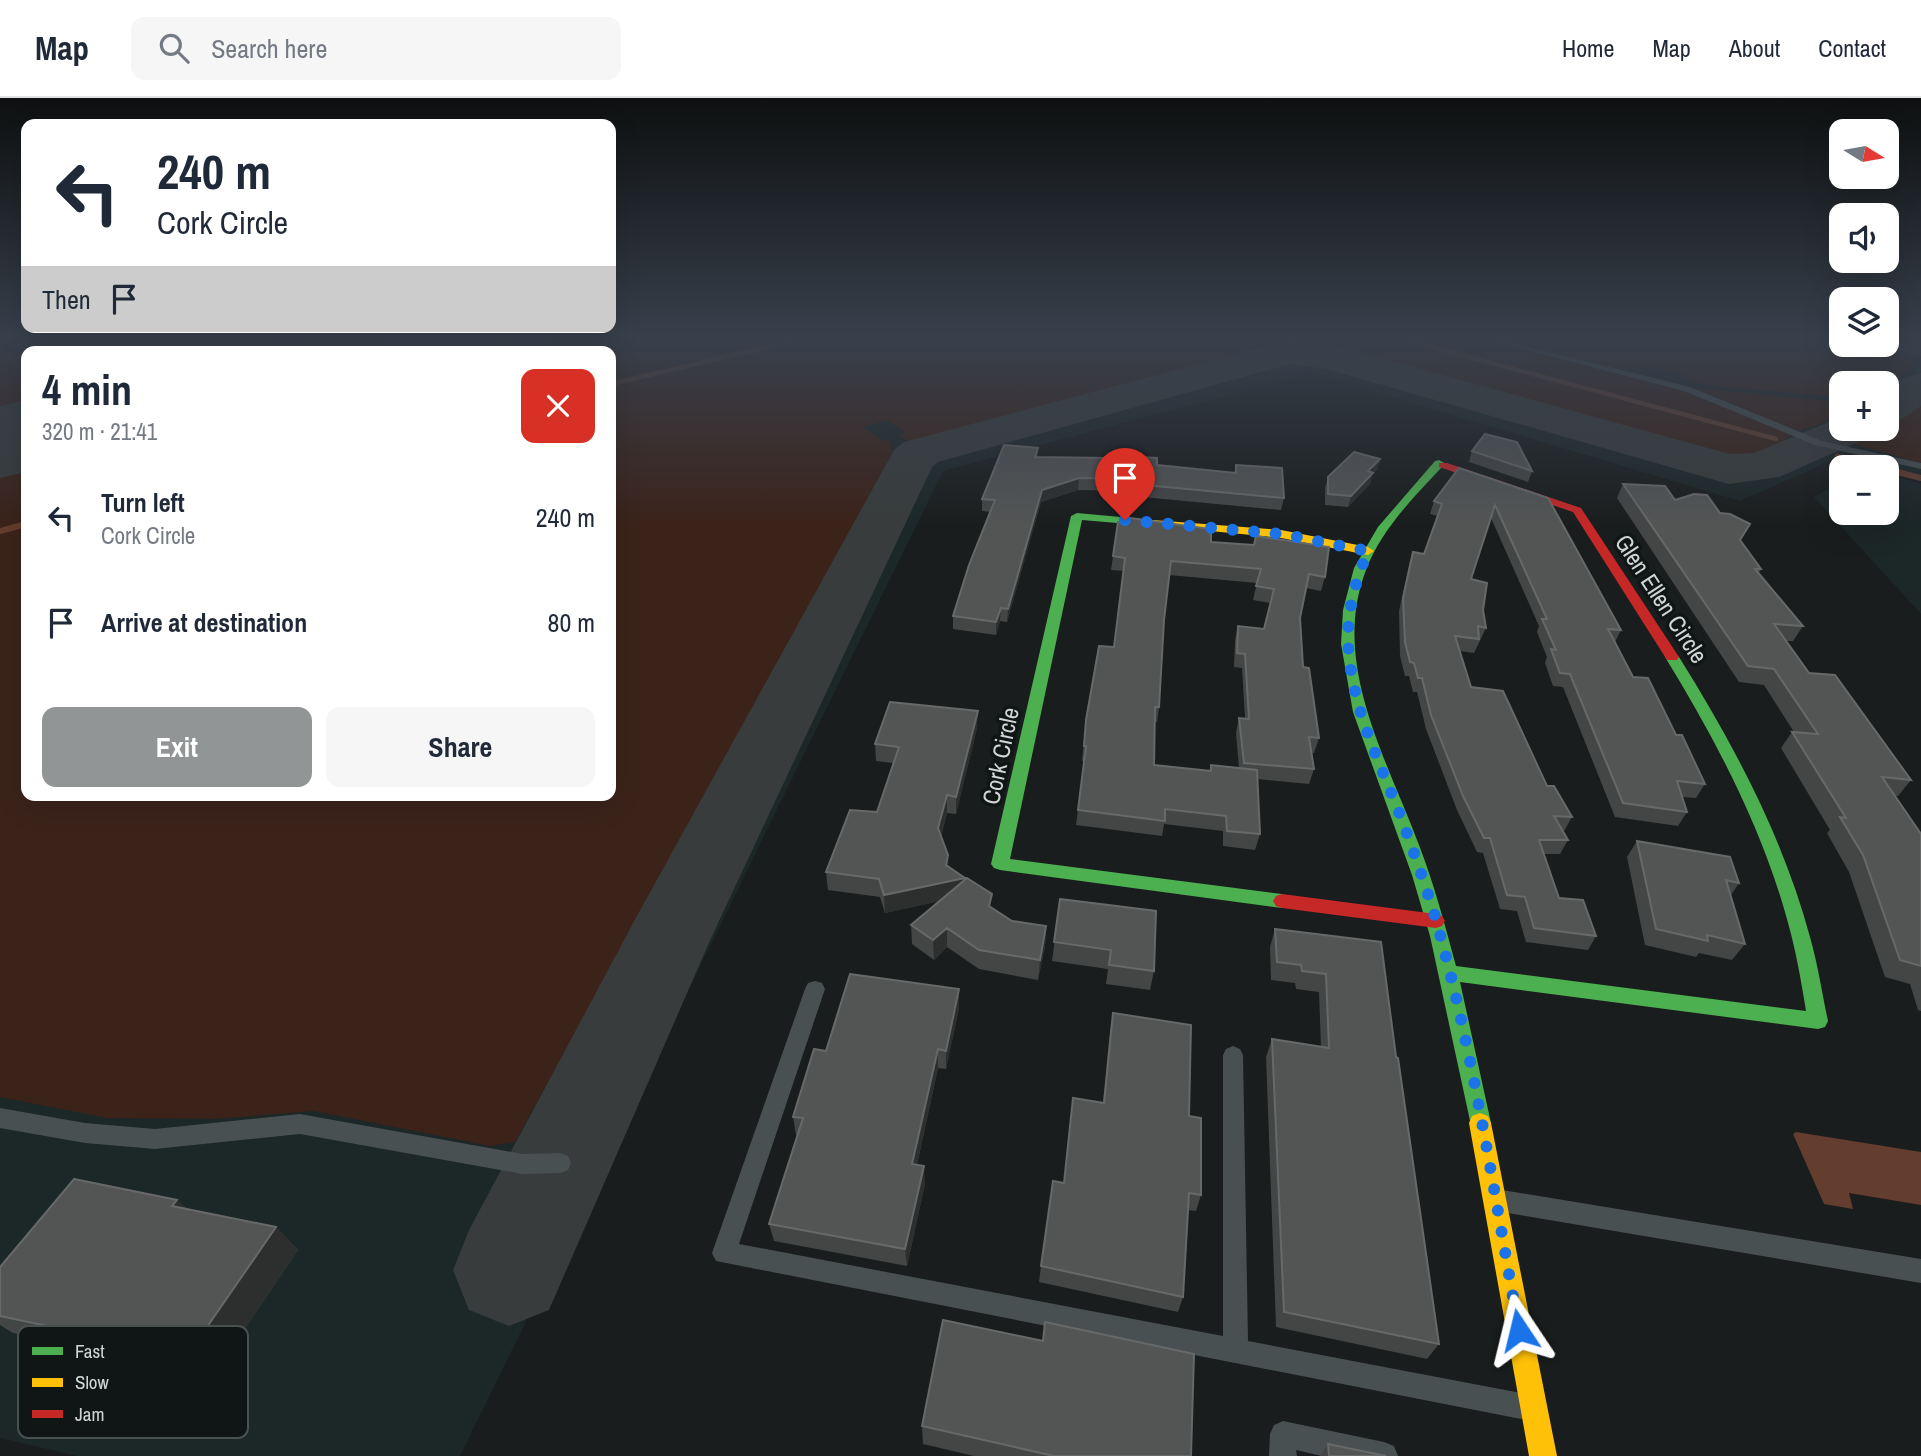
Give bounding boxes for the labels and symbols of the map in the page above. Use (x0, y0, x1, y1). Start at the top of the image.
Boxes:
north arrow (1829, 119, 1899, 189)
pin (1095, 448, 1155, 520)
street label: Glen Ellen Circle (1608, 528, 1715, 669)
street label: Cork Circle (974, 704, 1026, 807)
position arrow (1482, 1293, 1556, 1367)
legend (18, 1326, 248, 1438)
text: Fast (75, 1338, 105, 1364)
text: Slow (75, 1369, 110, 1395)
text: Jam (75, 1401, 104, 1427)

